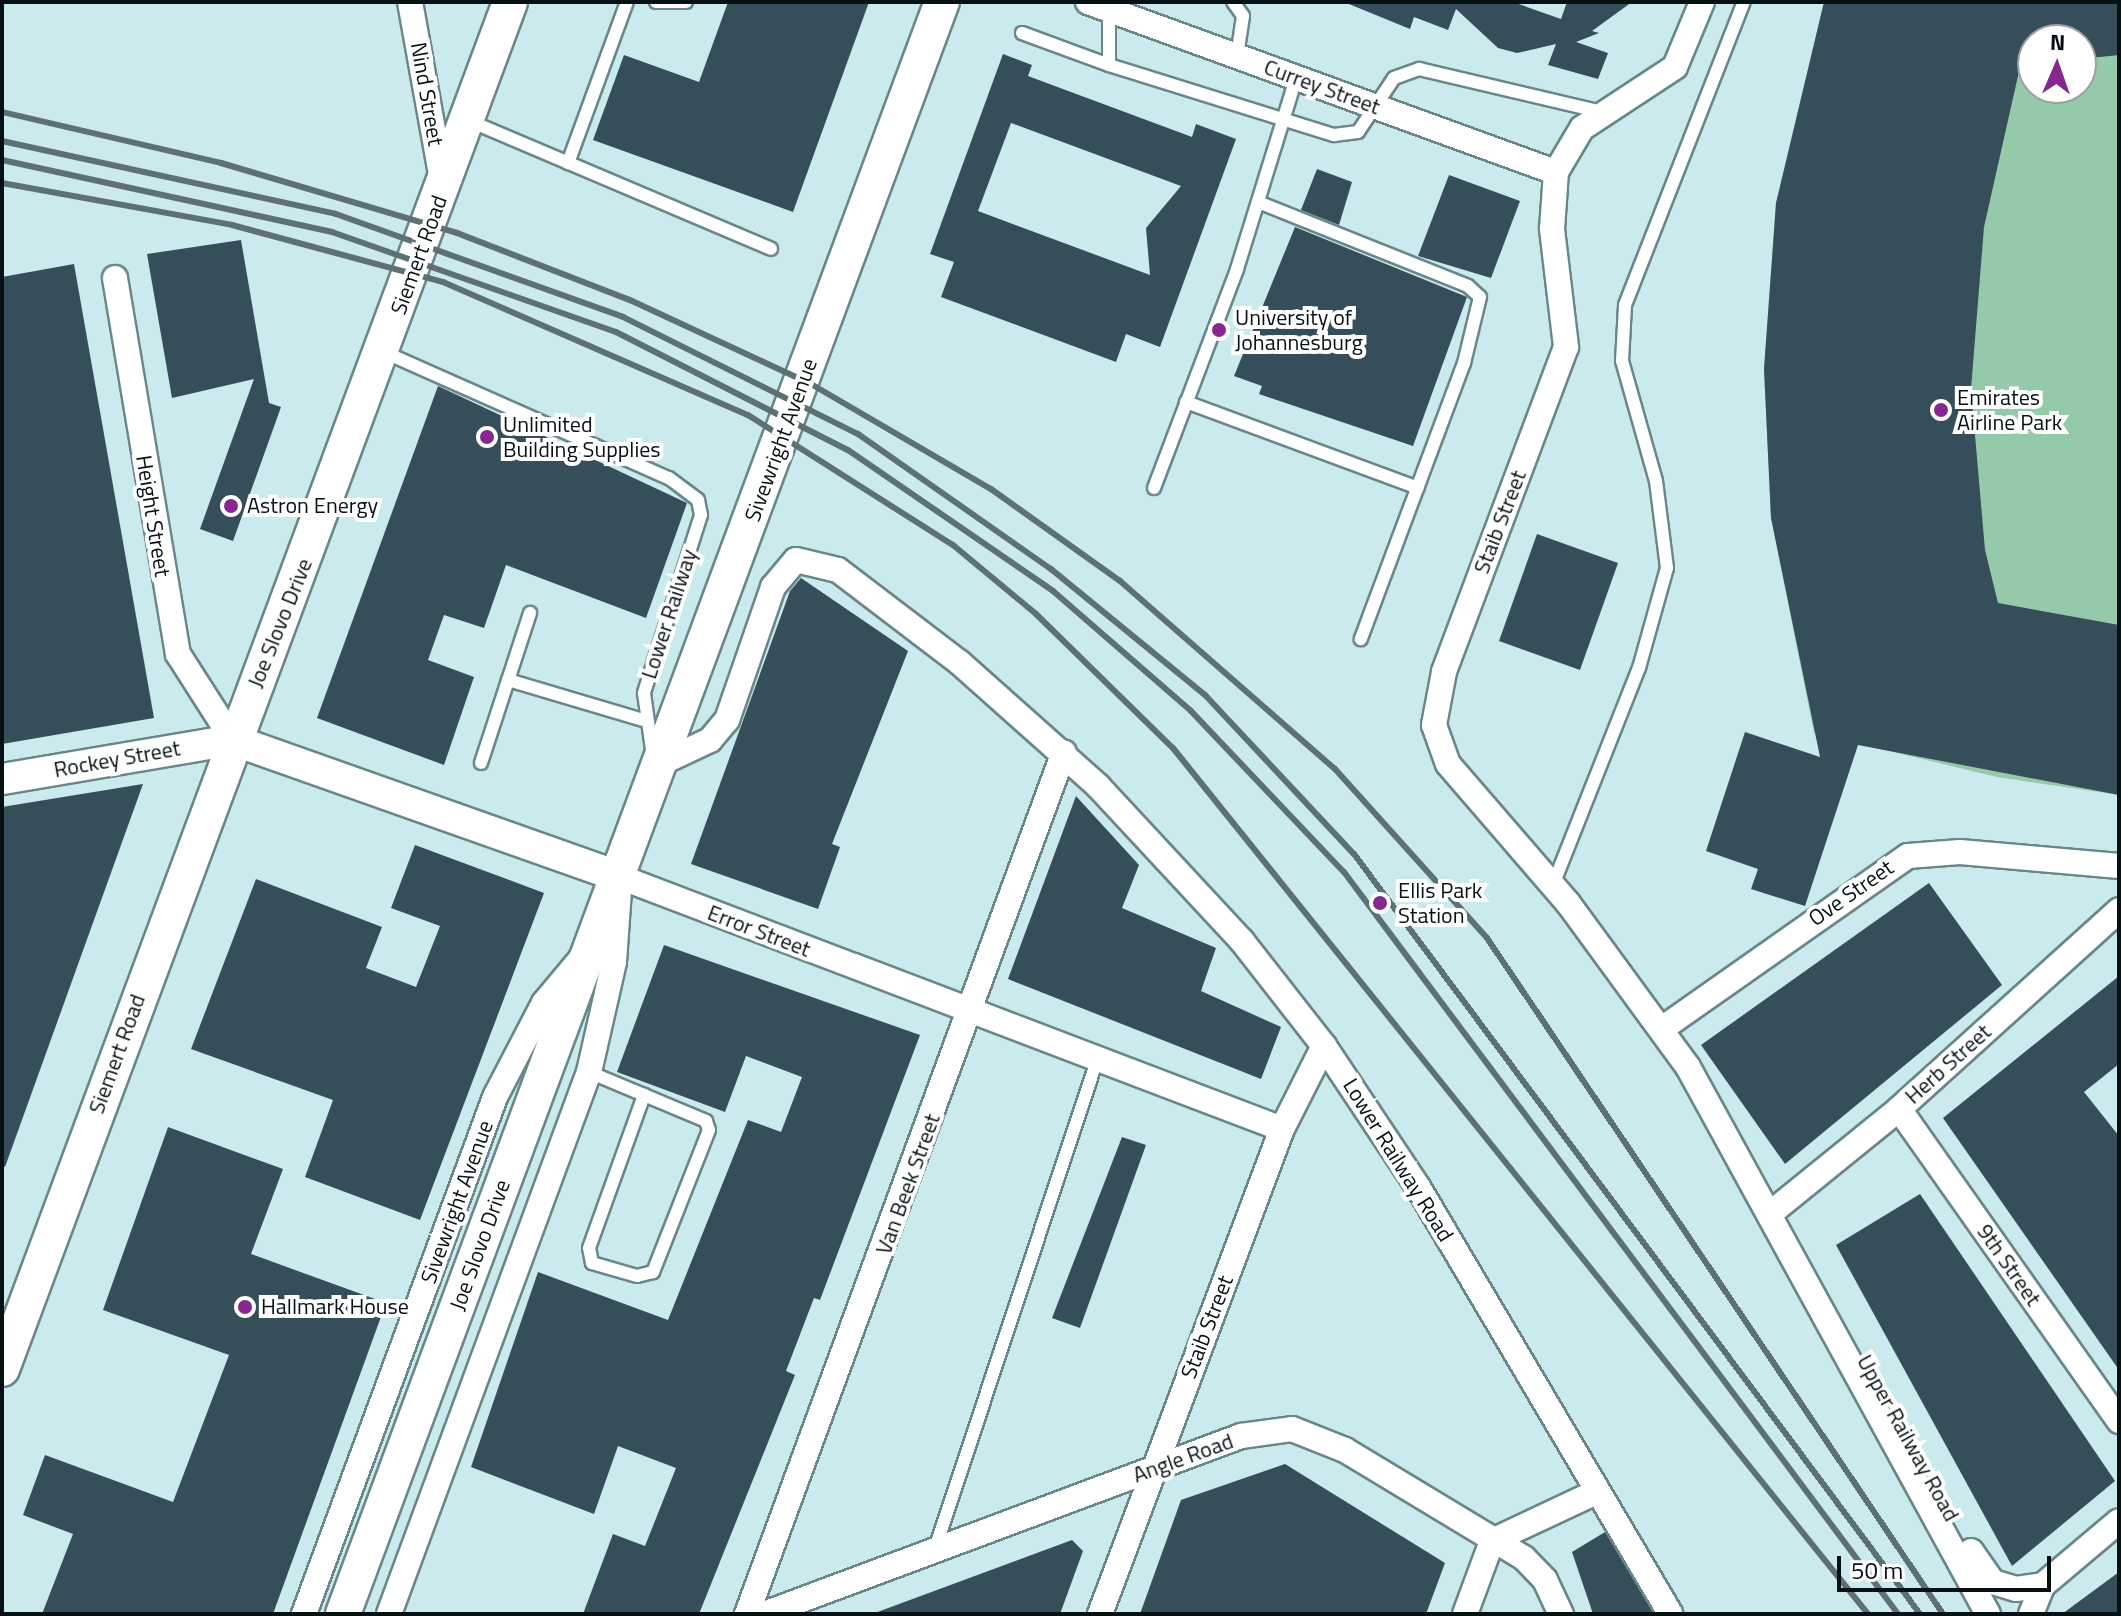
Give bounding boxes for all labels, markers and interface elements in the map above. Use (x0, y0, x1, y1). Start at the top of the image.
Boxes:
north arrow (2017, 24, 2097, 104)
text: N (2050, 25, 2066, 59)
street label: Nind Street (405, 40, 449, 148)
street label: Currey Street (1260, 54, 1384, 120)
street label: Siemert Road (385, 192, 453, 318)
place label: University of Johannesburg (1235, 304, 1363, 356)
marker: University of Johannesburg (1210, 321, 1228, 339)
street label: Sivewright Avenue (739, 355, 823, 525)
place label: Emirates Airline Park (1957, 384, 2062, 436)
marker: Emirates Airline Park (1932, 401, 1950, 419)
place label: Unlimited Building Supplies (503, 411, 661, 462)
marker: Unlimited Building Supplies (478, 428, 496, 446)
street label: Height Street (130, 453, 176, 579)
street label: Staib Street (1468, 467, 1532, 577)
place label: Astron Energy (247, 493, 378, 519)
marker: Astron Energy (222, 497, 240, 515)
street label: Lower Railway (636, 546, 702, 682)
street label: Joe Slovo Drive (242, 554, 318, 692)
street label: Rockey Street (52, 735, 182, 783)
street label: Ove Street (1803, 854, 1899, 932)
place label: Ellis Park Station (1398, 877, 1482, 928)
marker: Ellis Park Station (1369, 892, 1391, 914)
street label: Error Street (704, 899, 814, 963)
street label: Siemert Road (83, 991, 151, 1117)
street label: Herb Street (1900, 1019, 1996, 1109)
street label: Lower Railway Road (1337, 1074, 1459, 1246)
street label: Van Beek Street (870, 1110, 946, 1258)
street label: Sivewright Avenue (415, 1117, 499, 1287)
street label: Joe Slovo Drive (444, 1176, 516, 1314)
street label: 9th Street (1971, 1219, 2047, 1311)
street label: Staib Street (1175, 1272, 1239, 1382)
place label: Hallmark House (261, 1294, 409, 1320)
marker: Hallmark House (236, 1298, 254, 1316)
street label: Upper Railway Road (1851, 1350, 1965, 1526)
street label: Angle Road (1129, 1428, 1237, 1488)
scale bar (1841, 1540, 2055, 1590)
text: 50 m (1851, 1552, 1903, 1588)

